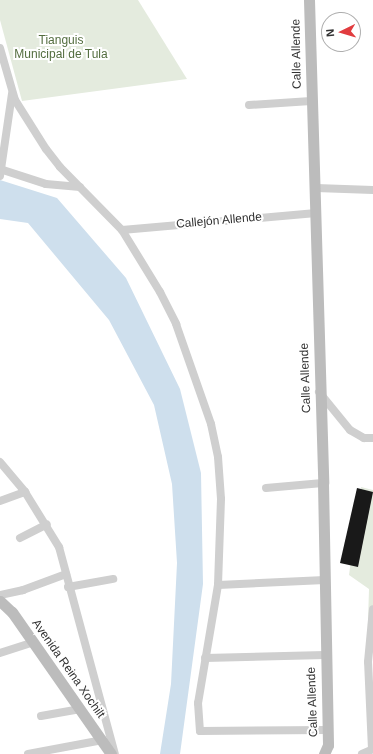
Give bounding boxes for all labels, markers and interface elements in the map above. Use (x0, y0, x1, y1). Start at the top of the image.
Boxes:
north arrow (321, 12, 361, 52)
street label: Calle Allende (289, 19, 305, 89)
text: N (324, 28, 336, 37)
park label: Tianguis Municipal de Tula (14, 34, 108, 62)
street label: Callejón Allende (175, 210, 263, 232)
street label: Calle Allende (298, 342, 314, 414)
street label: Avenida Reina Xochilt (28, 617, 108, 721)
street label: Calle Allende (305, 666, 321, 738)

